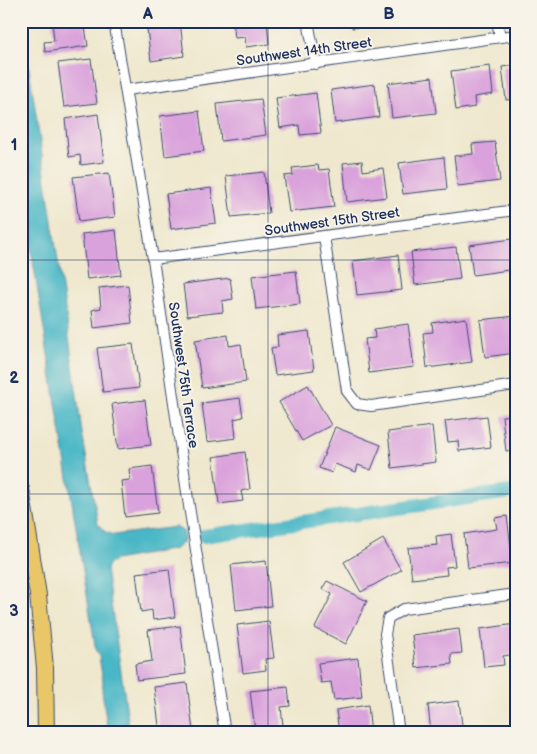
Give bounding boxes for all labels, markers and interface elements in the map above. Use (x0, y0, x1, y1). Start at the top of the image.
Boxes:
text: A (142, 5, 153, 24)
text: B (383, 5, 395, 24)
street label: Southwest 14th Street (235, 33, 374, 69)
text: 1 (11, 136, 17, 155)
street label: Southwest 15th Street (264, 204, 401, 239)
street label: Southwest 75th Terrace (165, 301, 202, 449)
text: 2 (9, 369, 19, 388)
text: 3 (9, 602, 19, 621)

